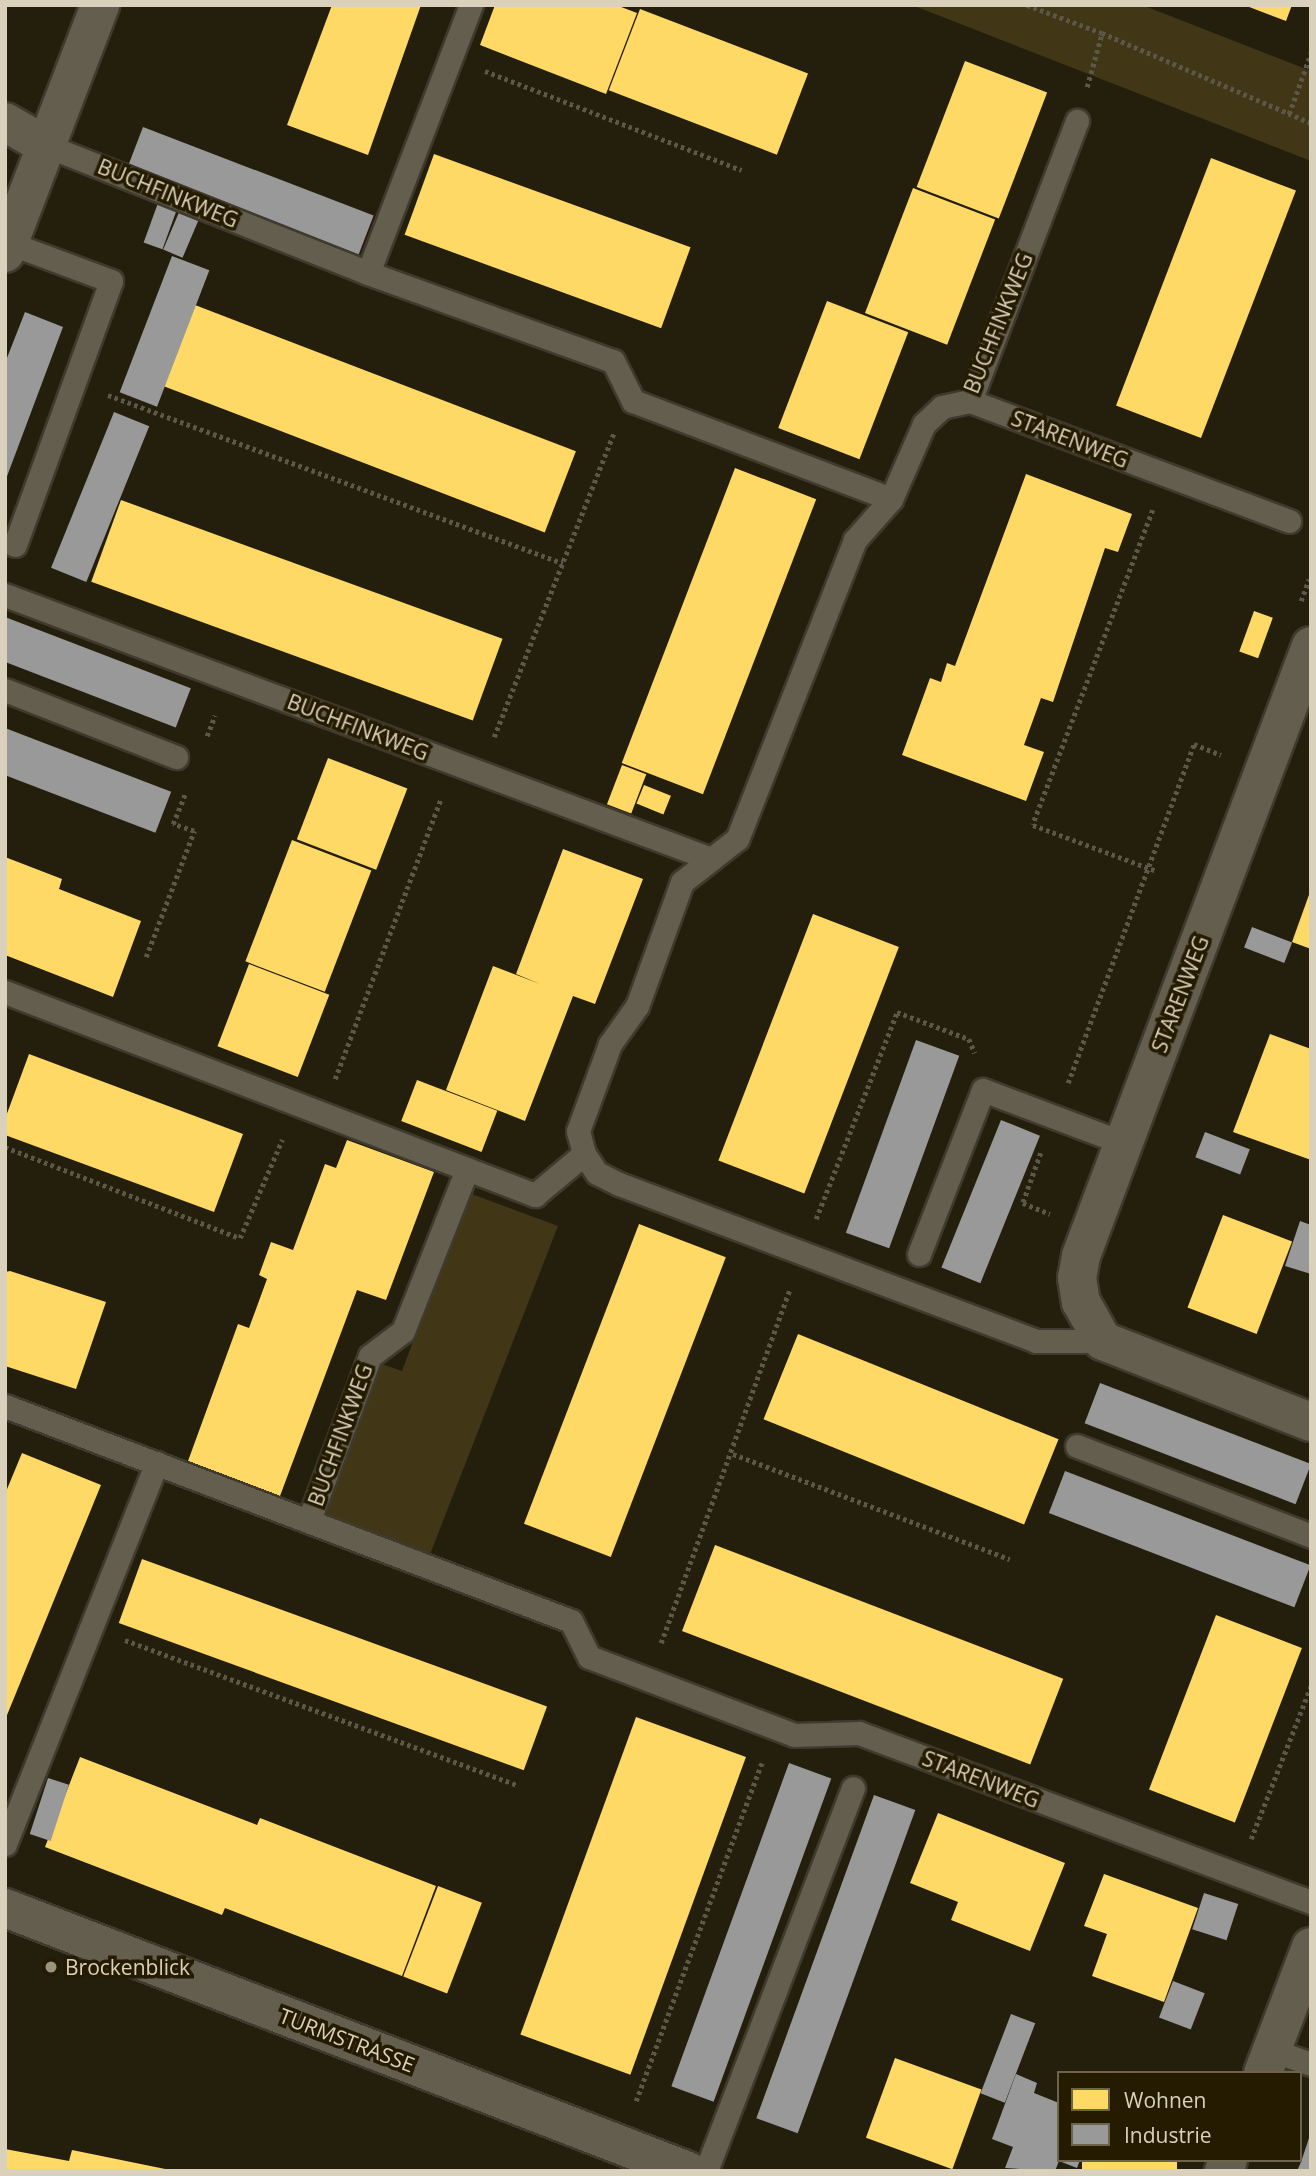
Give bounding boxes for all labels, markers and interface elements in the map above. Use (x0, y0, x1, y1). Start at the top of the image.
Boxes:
street label: BUCHFINKWEG (94, 153, 242, 233)
street label: BUCHFINKWEG (958, 249, 1038, 397)
street label: STARENWEG (1008, 405, 1132, 473)
street label: BUCHFINKWEG (284, 688, 432, 766)
street label: STARENWEG (1146, 932, 1214, 1056)
street label: BUCHFINKWEG (303, 1361, 377, 1509)
street label: STARENWEG (919, 1745, 1043, 1813)
place label: Brockenblick (65, 1954, 190, 1980)
marker: Brockenblick (43, 1959, 59, 1975)
street label: TURMSTRASSE (276, 2003, 418, 2077)
legend (1057, 2071, 1302, 2162)
text: Wohnen (1124, 2086, 1206, 2114)
text: Industrie (1124, 2121, 1212, 2149)

